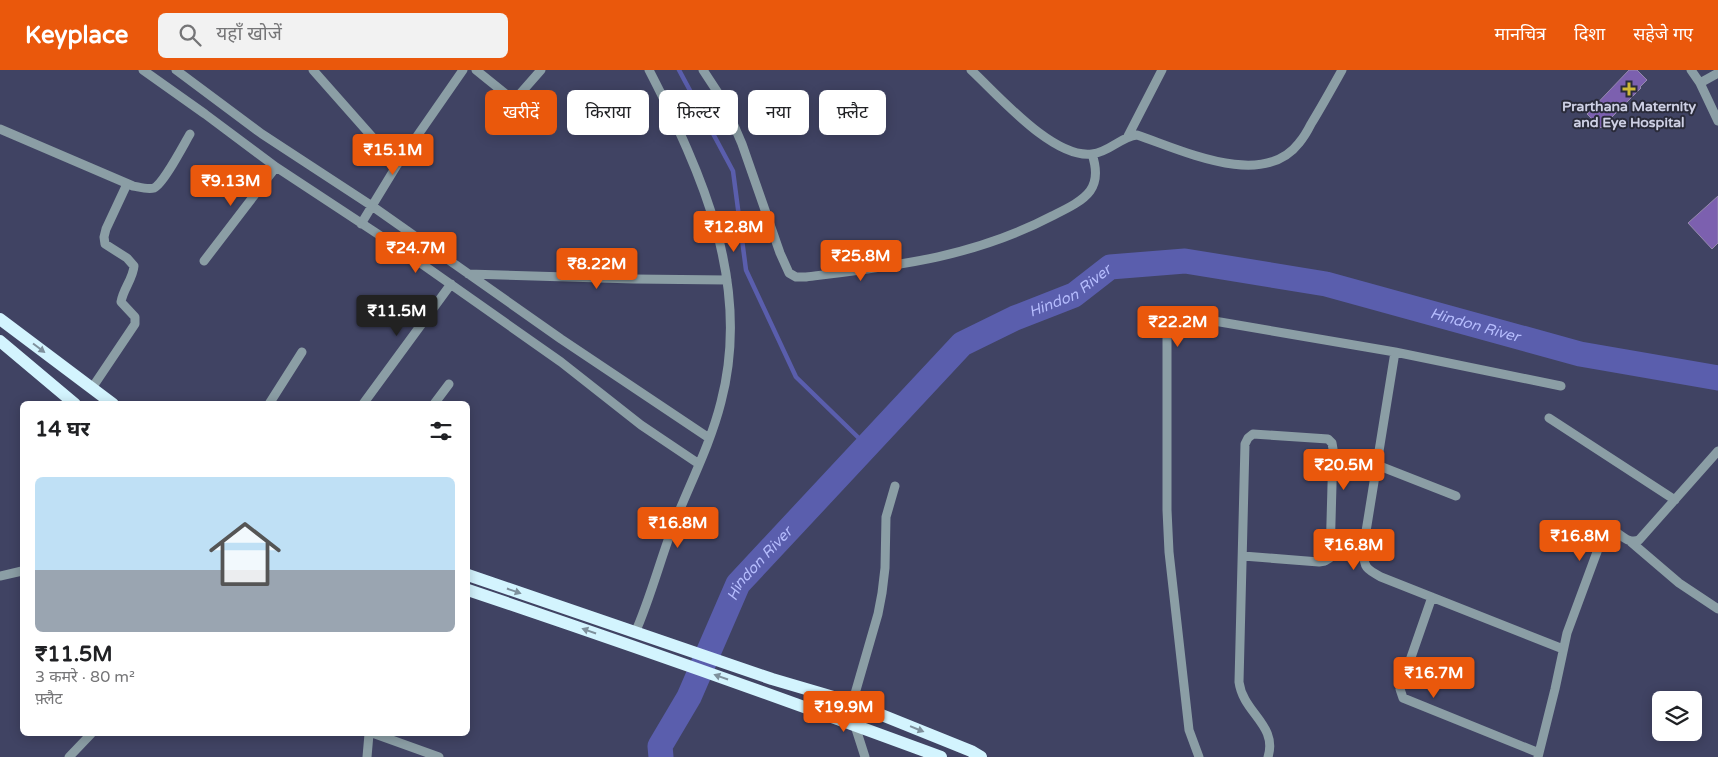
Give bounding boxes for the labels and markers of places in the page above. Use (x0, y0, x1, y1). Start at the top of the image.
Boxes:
marker: Prarthana Maternity and Eye Hospital (1622, 82, 1636, 96)
place label: Prarthana Maternity and Eye Hospital (1562, 98, 1697, 131)
pin: ₹15.1M (352, 134, 434, 176)
pin: ₹9.13M (190, 164, 272, 207)
pin: ₹12.8M (693, 210, 775, 253)
pin: ₹24.7M (375, 232, 457, 274)
pin: ₹25.8M (820, 240, 902, 282)
pin: ₹8.22M (556, 248, 638, 290)
pin: ₹11.5M (356, 294, 438, 337)
pin: ₹22.2M (1137, 306, 1219, 348)
pin: ₹20.5M (1303, 448, 1385, 491)
pin: ₹16.8M (637, 506, 719, 549)
pin: ₹16.8M (1539, 520, 1621, 562)
pin: ₹16.8M (1313, 528, 1395, 571)
pin: ₹16.7M (1393, 656, 1475, 699)
pin: ₹19.9M (803, 690, 885, 733)

